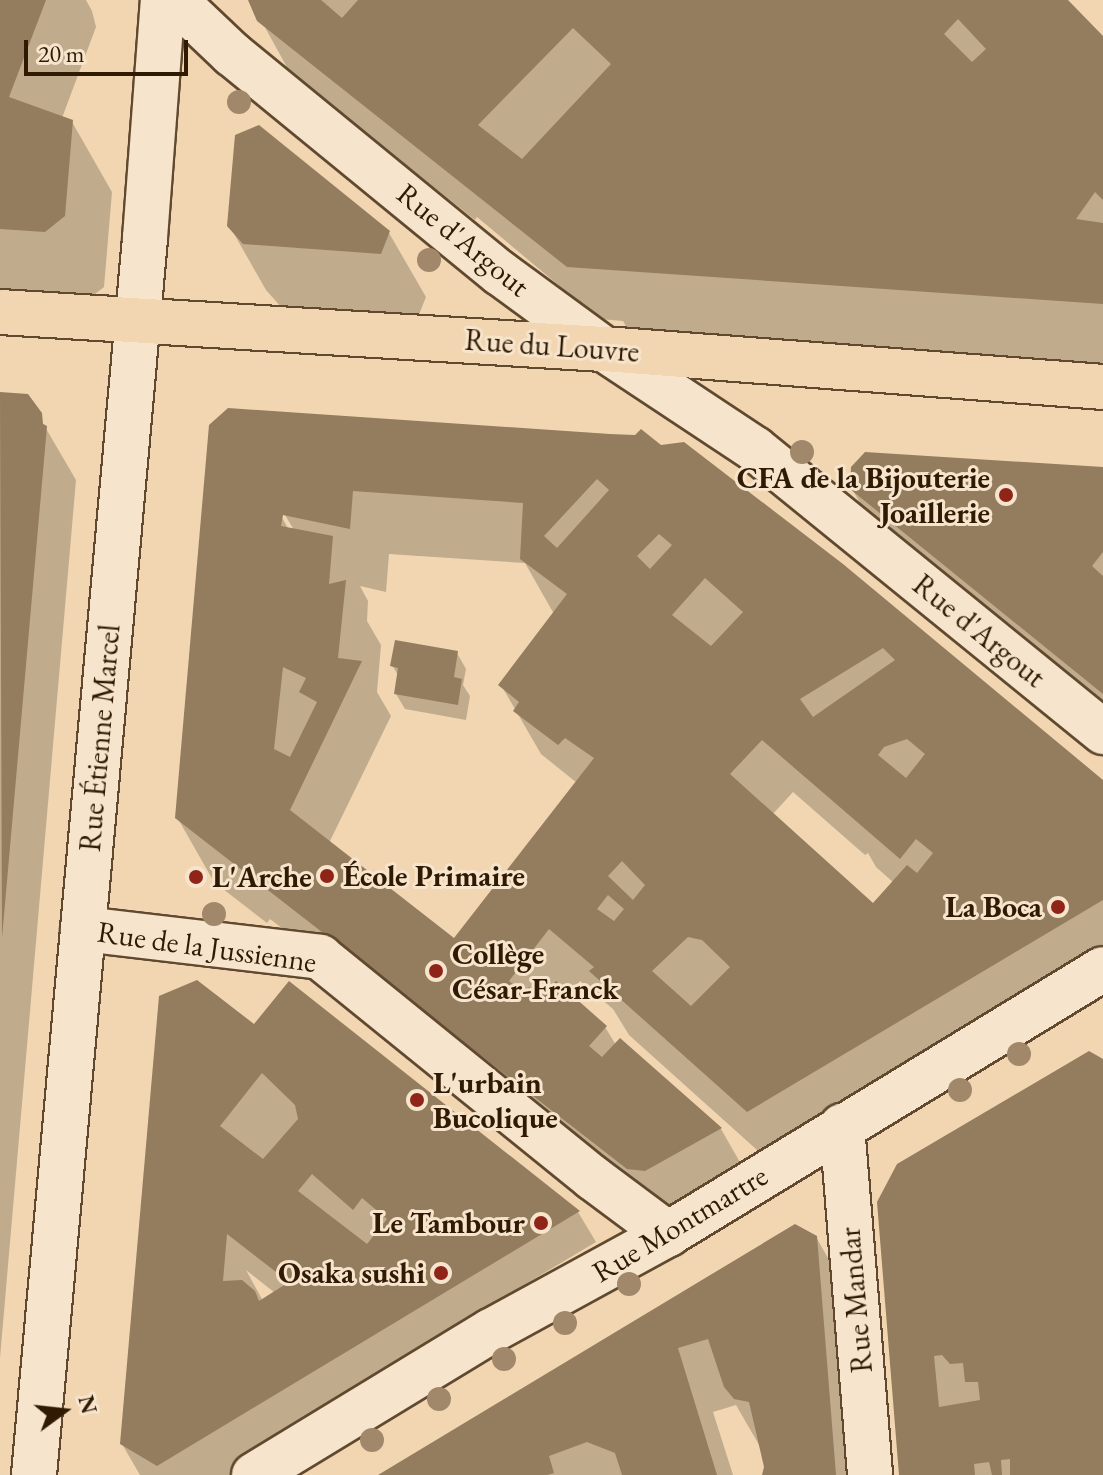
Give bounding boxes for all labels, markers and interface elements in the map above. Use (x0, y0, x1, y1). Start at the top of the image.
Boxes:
scale bar (28, 24, 192, 74)
text: 20 m (38, 38, 85, 69)
street label: Rue d'Argout (390, 176, 536, 304)
street label: Rue du Louvre (463, 322, 641, 370)
place label: CFA de la Bijouterie Joaillerie (737, 460, 990, 530)
marker: CFA de la Bijouterie Joaillerie (997, 486, 1015, 504)
street label: Rue d'Argout (906, 567, 1052, 695)
street label: Rue Étienne Marcel (72, 623, 128, 853)
place label: École Primaire (343, 858, 525, 894)
place label: L'Arche (212, 859, 312, 895)
marker: École Primaire (318, 867, 336, 885)
marker: L'Arche (187, 868, 205, 886)
place label: La Boca (945, 889, 1042, 925)
marker: La Boca (1049, 898, 1067, 916)
street label: Rue de la Jussienne (95, 914, 319, 980)
place label: Collège César-Franck (452, 936, 619, 1006)
marker: Collège César-Franck (427, 962, 445, 980)
place label: L'urbain Bucolique (433, 1065, 558, 1136)
marker: L'urbain Bucolique (408, 1091, 426, 1109)
street label: Rue Montmartre (586, 1158, 774, 1290)
place label: Le Tambour (372, 1205, 525, 1241)
marker: Le Tambour (532, 1214, 550, 1232)
street label: Rue Mandar (832, 1226, 880, 1374)
place label: Osaka sushi (278, 1255, 425, 1291)
marker: Osaka sushi (432, 1264, 450, 1282)
north arrow (24, 1371, 104, 1451)
text: N (71, 1392, 104, 1417)

